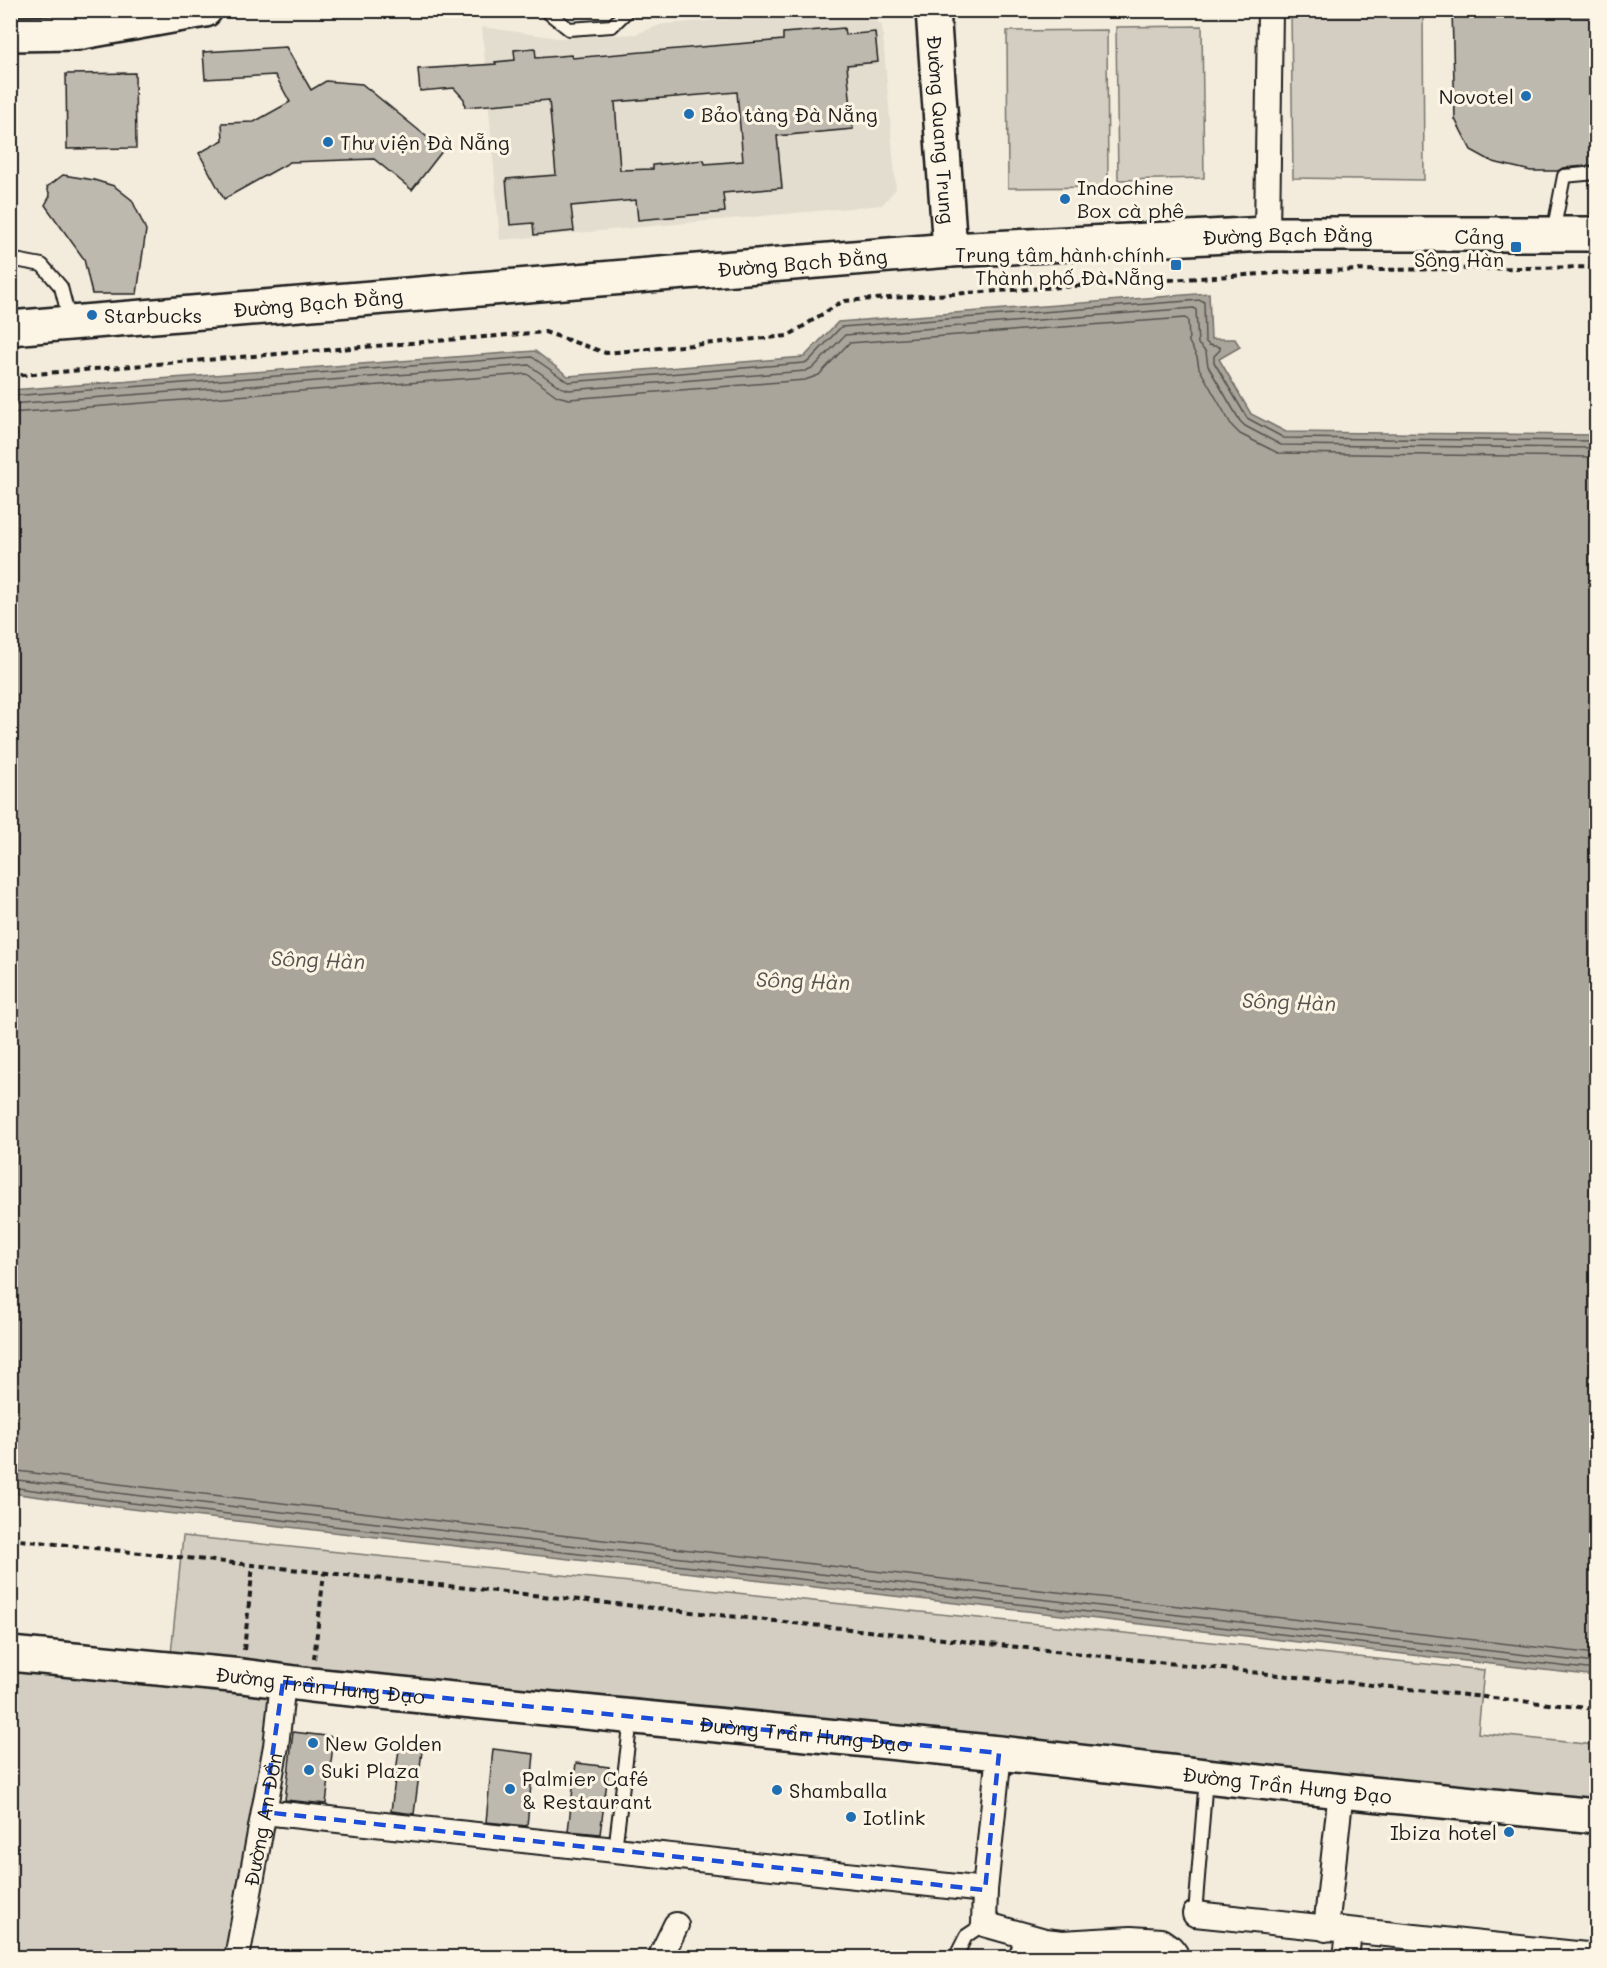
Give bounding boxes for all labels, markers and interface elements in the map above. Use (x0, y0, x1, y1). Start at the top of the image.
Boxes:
street label: Đường Quang Trung (922, 34, 961, 225)
place label: Novotel (1439, 83, 1514, 109)
marker: Novotel (1519, 89, 1533, 103)
place label: Bảo tàng Đà Nẵng (701, 101, 878, 127)
marker: Bảo tàng Đà Nẵng (682, 107, 696, 121)
place label: Thư viện Đà Nẵng (340, 129, 510, 155)
marker: Thư viện Đà Nẵng (321, 135, 335, 149)
place label: Indochine Box cà phê (1077, 174, 1184, 223)
marker: Indochine Box cà phê (1058, 192, 1072, 206)
street label: Đường Bạch Đằng (1202, 221, 1373, 250)
place label: Cảng Sông Hàn (1414, 223, 1504, 272)
marker: Cảng Sông Hàn (1509, 240, 1523, 254)
place label: Trung tâm hành chính Thành phố Đà Nẵng (955, 241, 1164, 290)
street label: Đường Bạch Đằng (716, 242, 888, 282)
marker: Trung tâm hành chính Thành phố Đà Nẵng (1169, 258, 1183, 272)
street label: Đường Bạch Đằng (232, 282, 404, 322)
place label: Starbucks (104, 302, 202, 328)
marker: Starbucks (85, 308, 99, 322)
water label: Sông Hàn (270, 944, 366, 974)
water label: Sông Hàn (755, 965, 851, 995)
water label: Sông Hàn (1241, 986, 1337, 1016)
street label: Đường Trần Hưng Đạo (215, 1661, 427, 1709)
street label: Đường Trần Hưng Đạo (698, 1710, 910, 1757)
place label: New Golden (325, 1730, 442, 1756)
marker: New Golden (306, 1736, 320, 1750)
street label: Đường An Đồn (238, 1751, 288, 1888)
place label: Suki Plaza (321, 1757, 420, 1783)
street label: Đường Trần Hưng Đạo (1181, 1760, 1393, 1809)
marker: Suki Plaza (302, 1763, 316, 1777)
place label: Palmier Café & Restaurant (522, 1765, 652, 1814)
place label: Shamballa (789, 1777, 888, 1803)
marker: Palmier Café & Restaurant (503, 1782, 517, 1796)
marker: Shamballa (770, 1783, 784, 1797)
place label: Iotlink (863, 1804, 925, 1830)
marker: Iotlink (844, 1810, 858, 1824)
place label: Ibiza hotel (1390, 1819, 1497, 1845)
marker: Ibiza hotel (1502, 1825, 1516, 1839)

